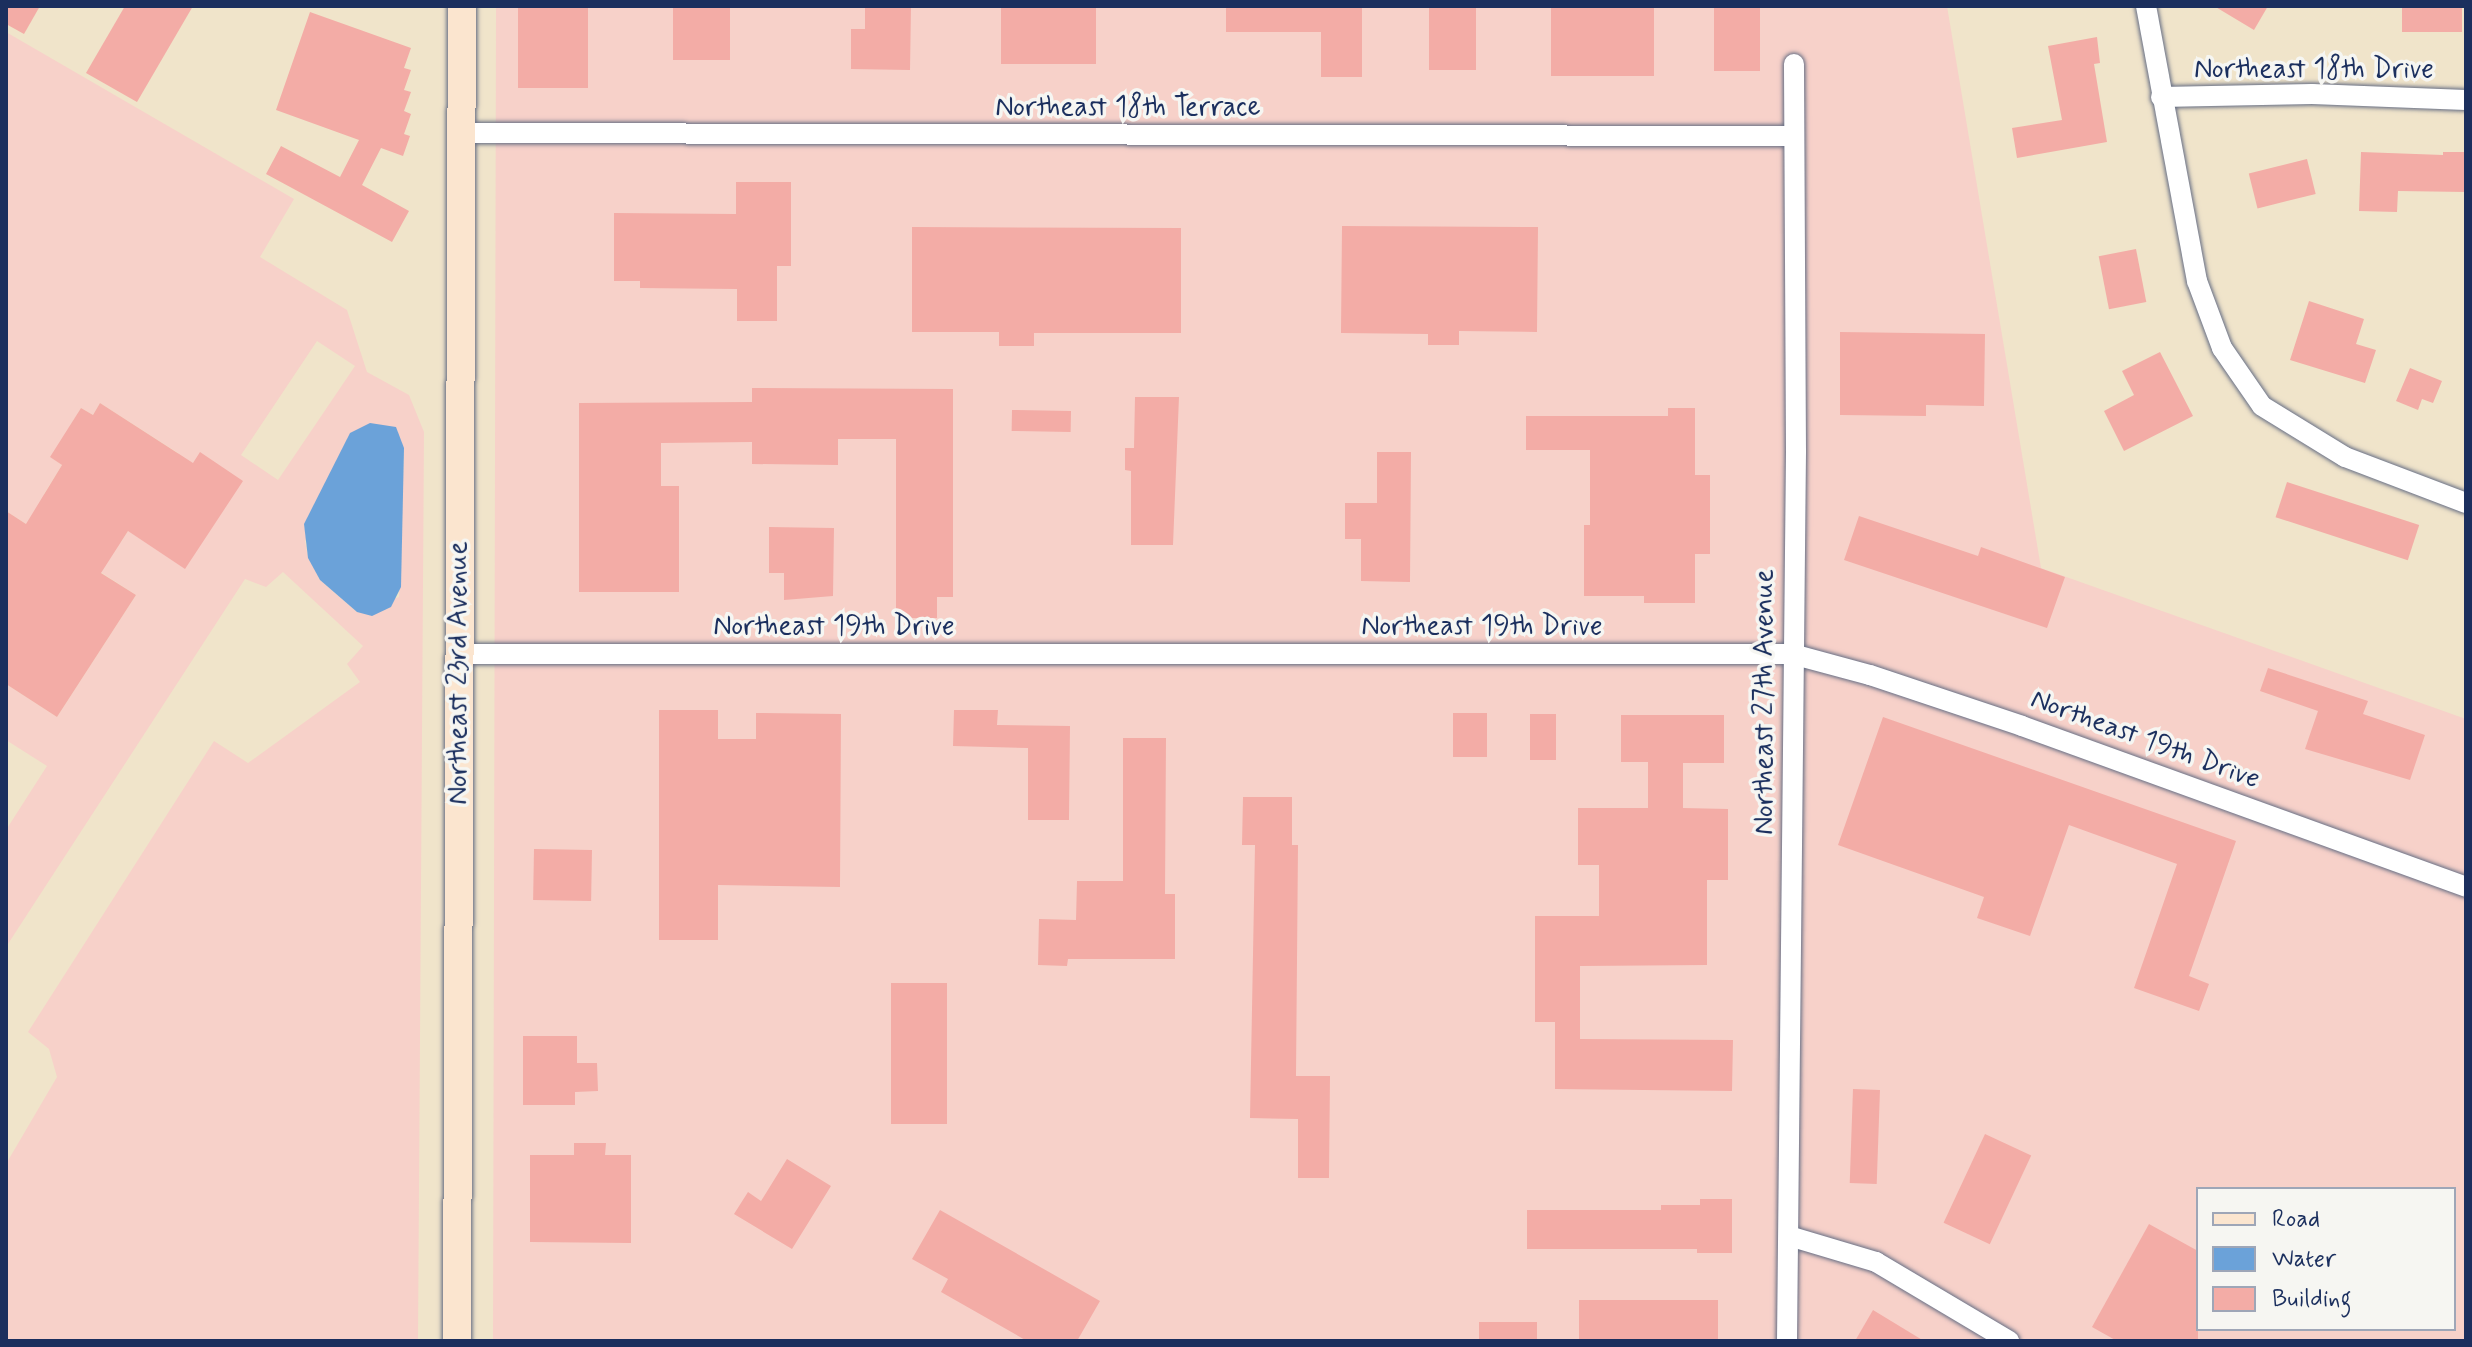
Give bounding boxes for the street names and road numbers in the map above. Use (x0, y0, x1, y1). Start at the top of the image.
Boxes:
street label: Northeast 18th Drive (2194, 53, 2434, 87)
street label: Northeast 18th Terrace (995, 91, 1261, 125)
street label: Northeast 23rd Avenue (442, 540, 476, 806)
street label: Northeast 27th Avenue (1748, 569, 1782, 835)
street label: Northeast 19th Drive (713, 610, 955, 644)
street label: Northeast 19th Drive (1361, 610, 1603, 644)
street label: Northeast 19th Drive (2026, 683, 2264, 797)

